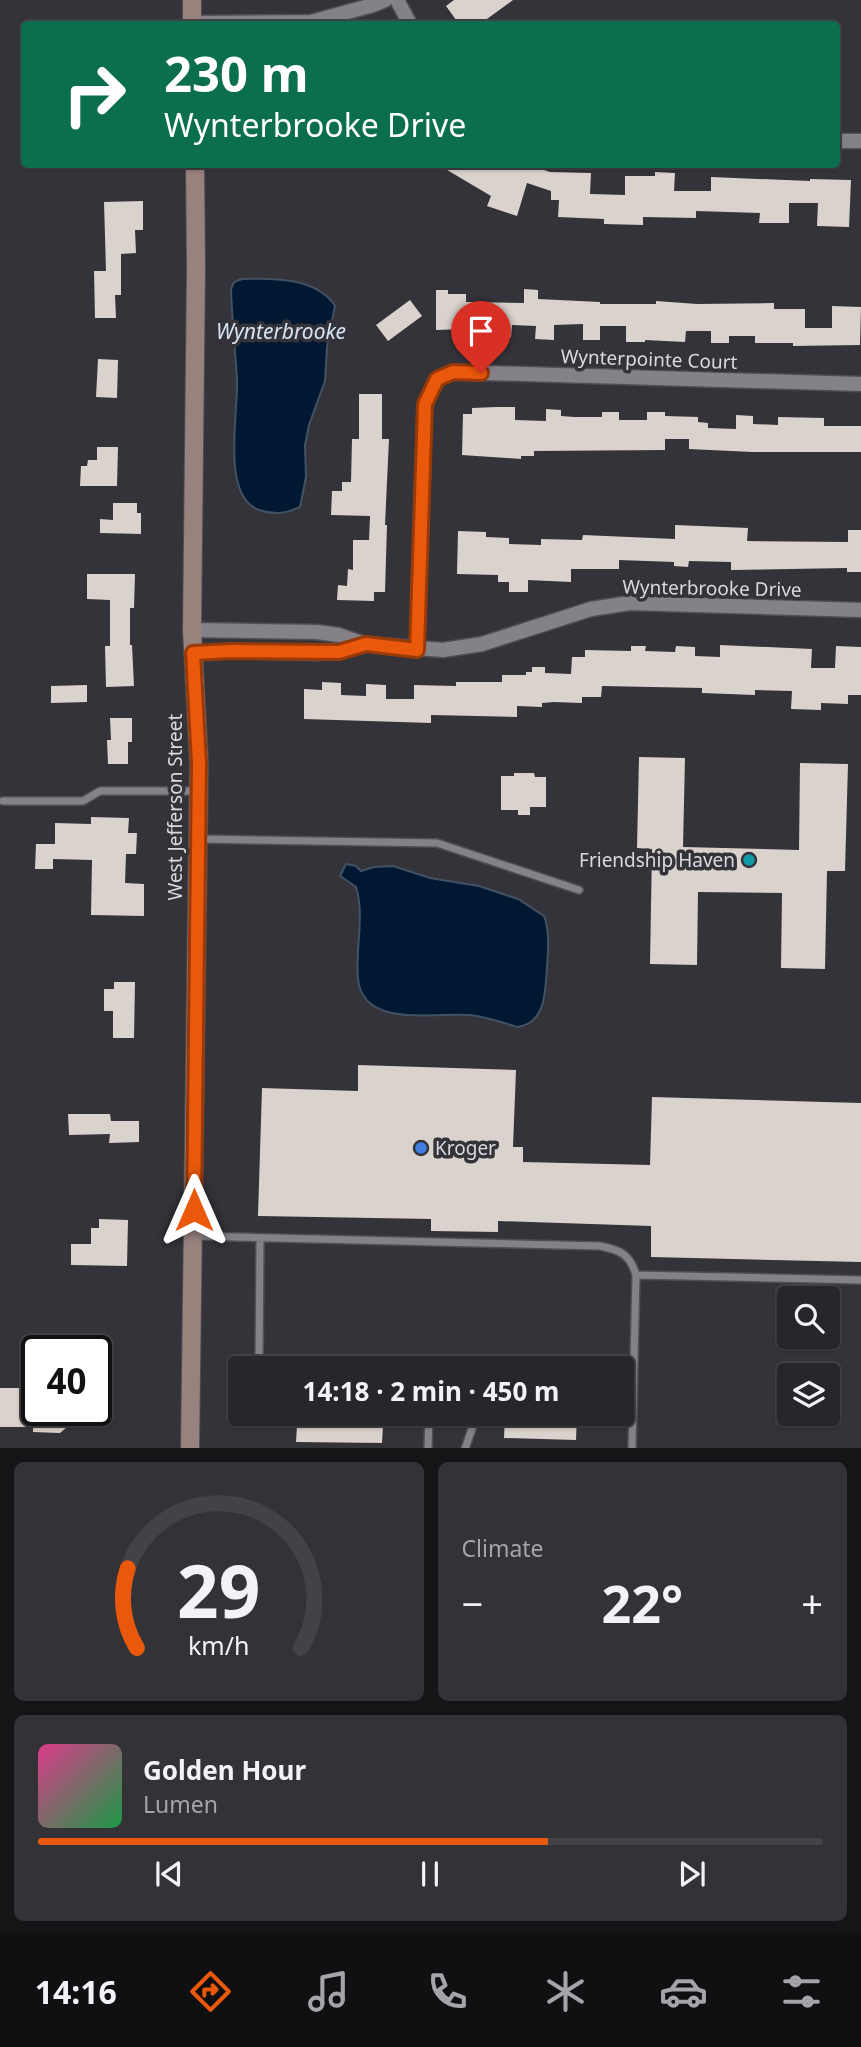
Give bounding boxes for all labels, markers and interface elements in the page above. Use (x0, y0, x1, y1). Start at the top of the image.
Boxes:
text: 230 m (164, 40, 309, 106)
icon: right (49, 49, 140, 140)
text: Wynterbrooke Drive (164, 103, 466, 146)
pin (451, 301, 511, 373)
icon: arrive (462, 312, 500, 350)
water label: Wynterbrooke (216, 317, 346, 345)
street label: Wynterpointe Court (560, 343, 738, 375)
street label: Wynterbrooke Drive (622, 573, 802, 603)
street label: West Jefferson Street (162, 713, 188, 900)
place label: Friendship Haven (579, 847, 735, 873)
marker: Friendship Haven (741, 852, 757, 868)
place label: Kroger (435, 1135, 496, 1161)
marker: Kroger (413, 1140, 429, 1156)
position arrow (157, 1173, 231, 1247)
map controls (777, 1286, 840, 1426)
button: search (777, 1286, 840, 1349)
speed limit sign: 40 (21, 1335, 112, 1426)
button: layers (777, 1363, 840, 1426)
text: 14:18 · 2 min · 450 m (303, 1373, 559, 1409)
text: Climate (462, 1532, 544, 1564)
text: 29 (177, 1540, 260, 1639)
text: 22° (601, 1567, 683, 1638)
text: − (462, 1577, 483, 1629)
text: + (801, 1577, 823, 1629)
text: km/h (188, 1627, 250, 1661)
text: Golden Hour (143, 1752, 306, 1788)
text: Lumen (143, 1788, 218, 1820)
icon: previous (150, 1855, 188, 1893)
icon: pause (411, 1855, 449, 1893)
icon: next (673, 1855, 711, 1893)
icon: directions (186, 1967, 235, 2016)
icon: music (304, 1967, 353, 2016)
icon: phone (423, 1967, 472, 2016)
icon: climate (541, 1967, 590, 2016)
icon: car (659, 1967, 708, 2016)
icon: filters (777, 1967, 826, 2016)
text: 14:16 (35, 1970, 117, 2013)

